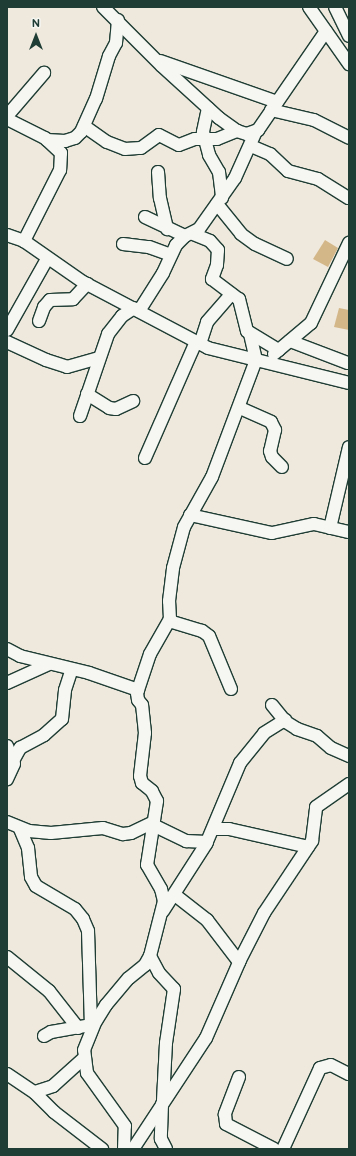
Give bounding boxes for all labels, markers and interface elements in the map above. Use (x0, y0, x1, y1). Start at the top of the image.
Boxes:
north arrow (16, 16, 56, 56)
text: N (32, 17, 40, 30)

